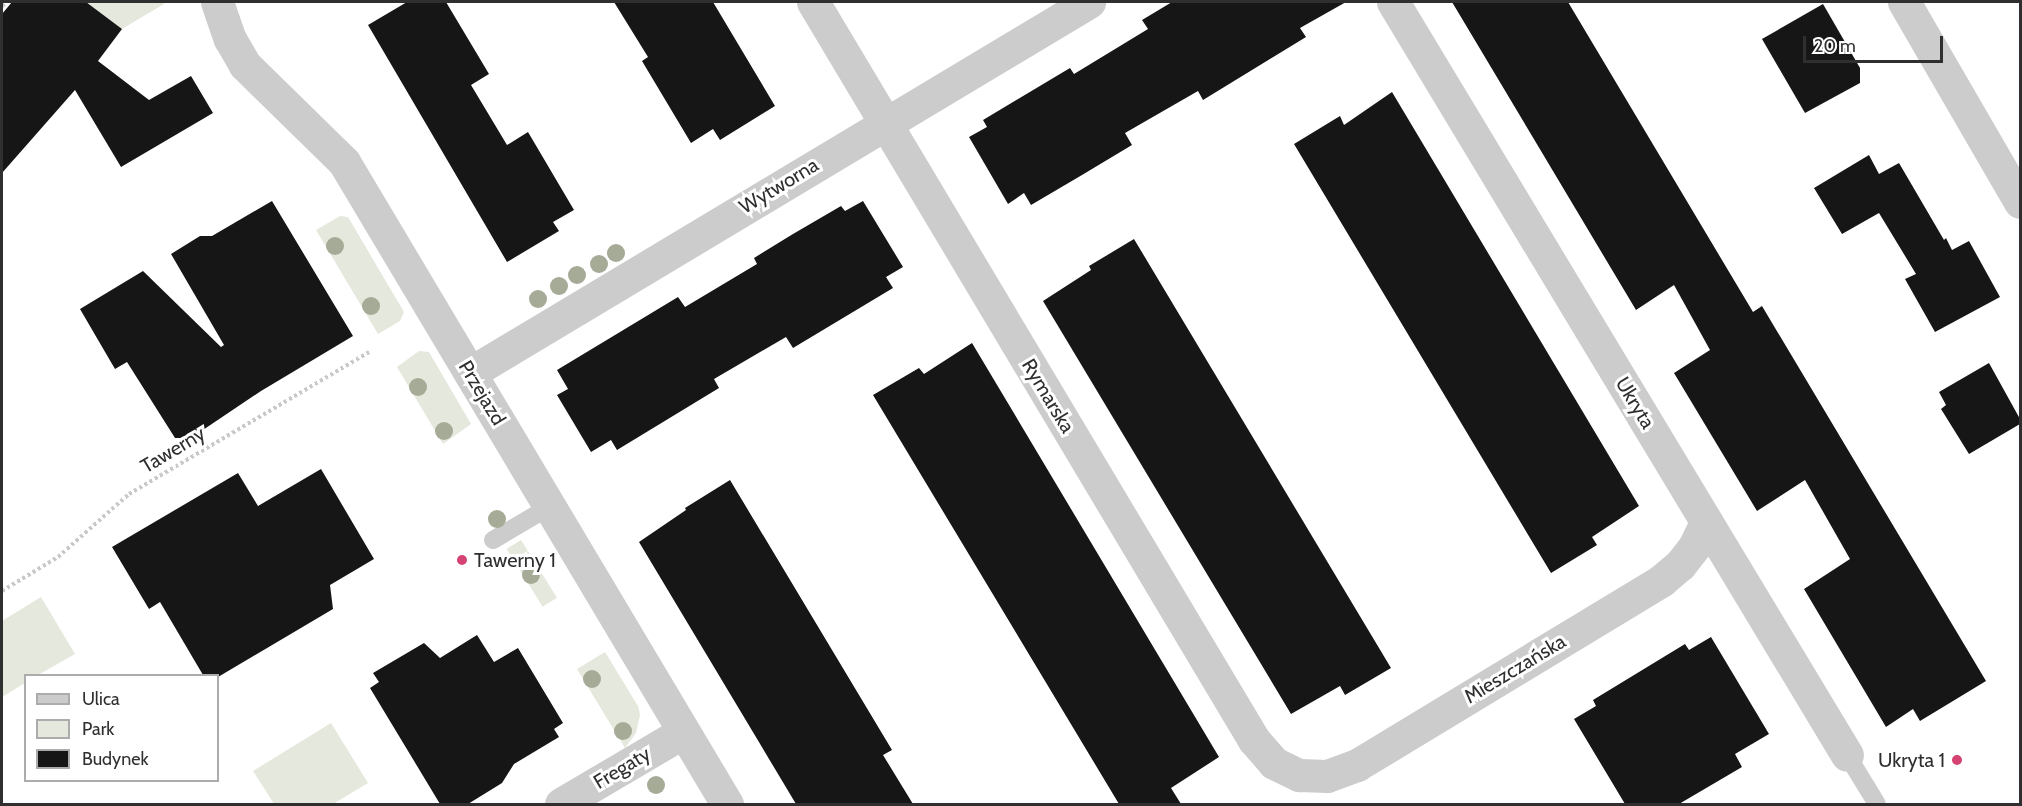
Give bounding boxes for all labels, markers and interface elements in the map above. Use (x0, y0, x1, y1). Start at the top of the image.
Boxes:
scale bar (1806, 24, 1946, 62)
text: 20 m (1814, 35, 1856, 57)
street label: Wytworna (735, 153, 823, 219)
street label: Rymarska (1017, 355, 1079, 437)
street label: Przejazd (453, 356, 511, 430)
street label: Ukryta (1610, 373, 1660, 433)
street label: Tawerny (137, 421, 209, 479)
place label: Tawerny 1 (474, 548, 556, 572)
marker: Tawerny 1 (455, 553, 469, 567)
street label: Mieszczańska (1460, 629, 1570, 709)
legend (24, 674, 219, 782)
text: Ulica (82, 688, 120, 710)
text: Park (82, 718, 114, 740)
street label: Fregaty (589, 742, 655, 794)
text: Budynek (82, 748, 149, 770)
place label: Ukryta 1 (1878, 748, 1945, 772)
marker: Ukryta 1 (1950, 753, 1964, 767)

